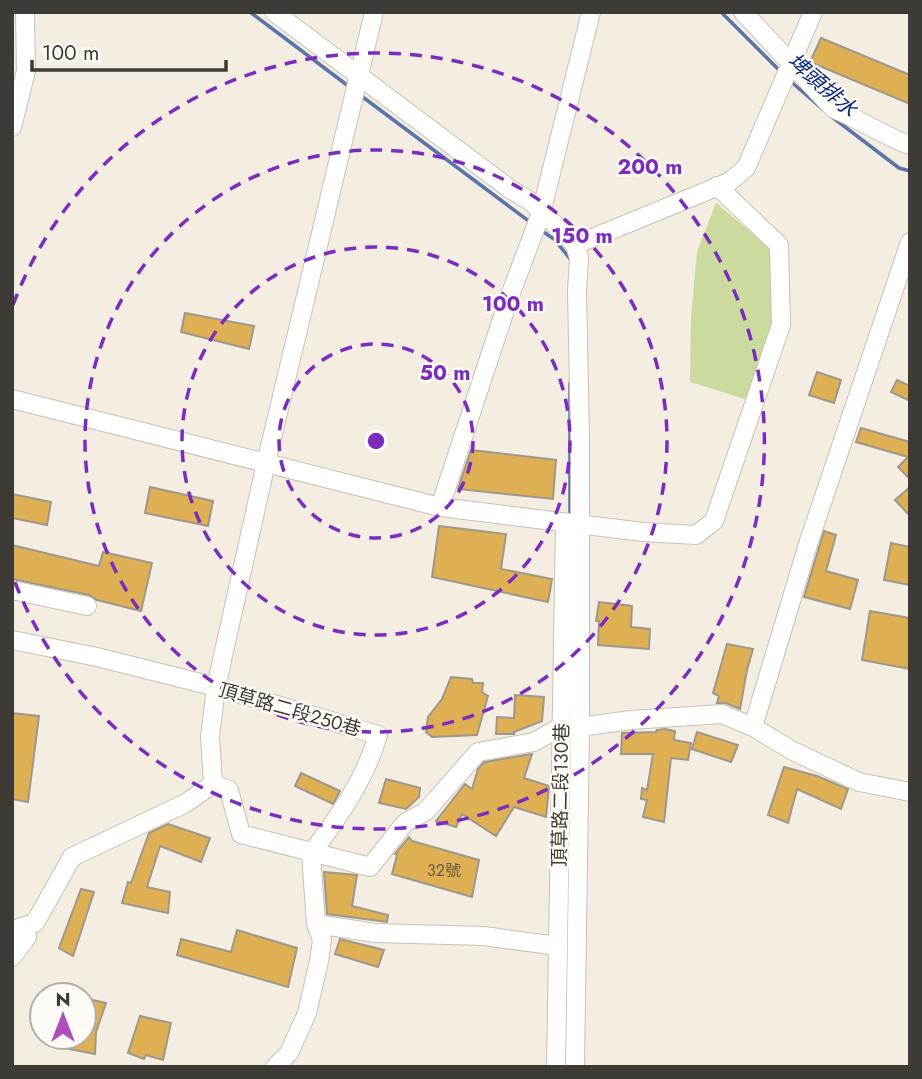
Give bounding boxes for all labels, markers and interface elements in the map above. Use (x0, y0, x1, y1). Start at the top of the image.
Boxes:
scale bar (32, 28, 226, 72)
text: 100 m (42, 38, 99, 68)
water label: 埤頭排水 (780, 46, 864, 125)
text: 200 m (617, 152, 683, 182)
text: 150 m (551, 221, 613, 251)
text: 100 m (482, 289, 544, 319)
text: 50 m (420, 358, 470, 388)
centre of rings (364, 429, 388, 453)
street label: 頂草路二段250巷 (216, 676, 364, 743)
street label: 頂草路二段130巷 (546, 723, 575, 867)
house number: 32號 (427, 859, 461, 882)
north arrow (28, 981, 98, 1051)
text: N (55, 986, 71, 1013)

